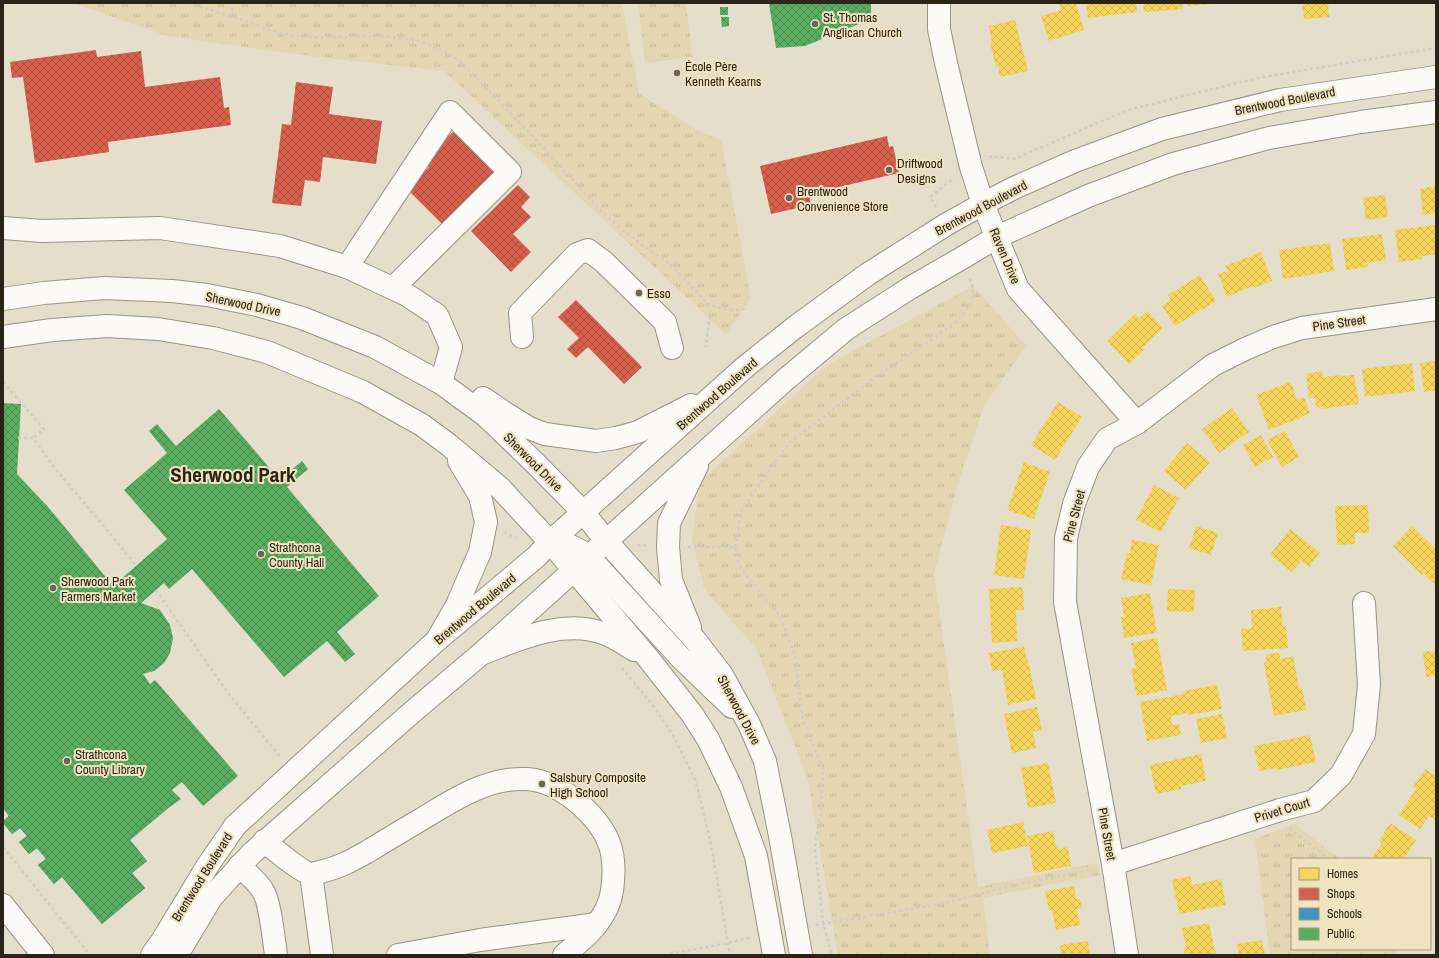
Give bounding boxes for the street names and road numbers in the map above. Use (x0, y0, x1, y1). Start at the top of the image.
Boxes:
street label: Brentwood Boulevard (1233, 83, 1337, 119)
street label: Brentwood Boulevard (932, 177, 1030, 239)
street label: Raven Drive (986, 225, 1024, 287)
street label: Sherwood Drive (204, 288, 282, 320)
street label: Pine Street (1311, 311, 1367, 335)
street label: Brentwood Boulevard (673, 354, 761, 434)
street label: Sherwood Drive (500, 429, 566, 495)
street label: Pine Street (1059, 488, 1089, 544)
street label: Brentwood Boulevard (430, 570, 520, 648)
street label: Sherwood Drive (714, 672, 764, 748)
street label: Privet Court (1252, 794, 1312, 826)
street label: Pine Street (1094, 806, 1120, 862)
street label: Brentwood Boulevard (168, 829, 236, 925)

